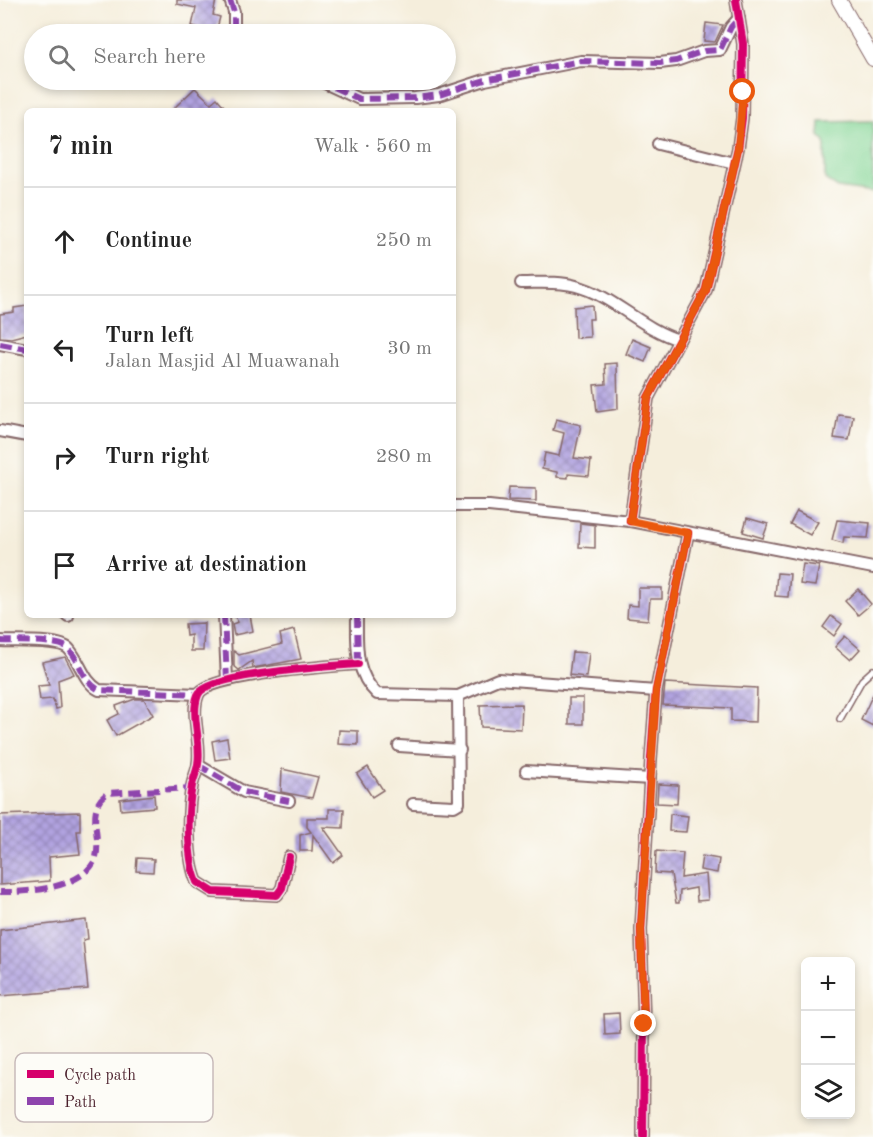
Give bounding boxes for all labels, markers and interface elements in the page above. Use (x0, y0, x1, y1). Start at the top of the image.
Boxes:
search box (24, 24, 456, 90)
icon: search (45, 41, 78, 74)
text: Search here (93, 46, 206, 68)
route start (729, 78, 755, 104)
text: 7 min (48, 134, 113, 160)
text: Walk · 560 m (313, 137, 432, 157)
icon: ahead (48, 225, 81, 258)
text: Continue (105, 230, 192, 252)
text: 250 m (376, 231, 432, 251)
text: Turn left (105, 325, 194, 347)
icon: left (48, 333, 81, 366)
text: 30 m (387, 339, 432, 359)
text: Jalan Masjid Al Muawanah (105, 352, 340, 372)
icon: right (48, 441, 81, 474)
text: Turn right (105, 446, 209, 468)
text: 280 m (376, 447, 432, 467)
icon: arrive (48, 549, 81, 582)
text: Arrive at destination (105, 554, 307, 576)
map controls (801, 957, 855, 1119)
button: + (801, 957, 855, 1011)
route end (630, 1010, 656, 1036)
button: − (801, 1011, 855, 1065)
legend (15, 1053, 213, 1122)
button: layers (801, 1065, 855, 1119)
text: Cycle path (64, 1068, 136, 1084)
text: Path (64, 1095, 97, 1111)

